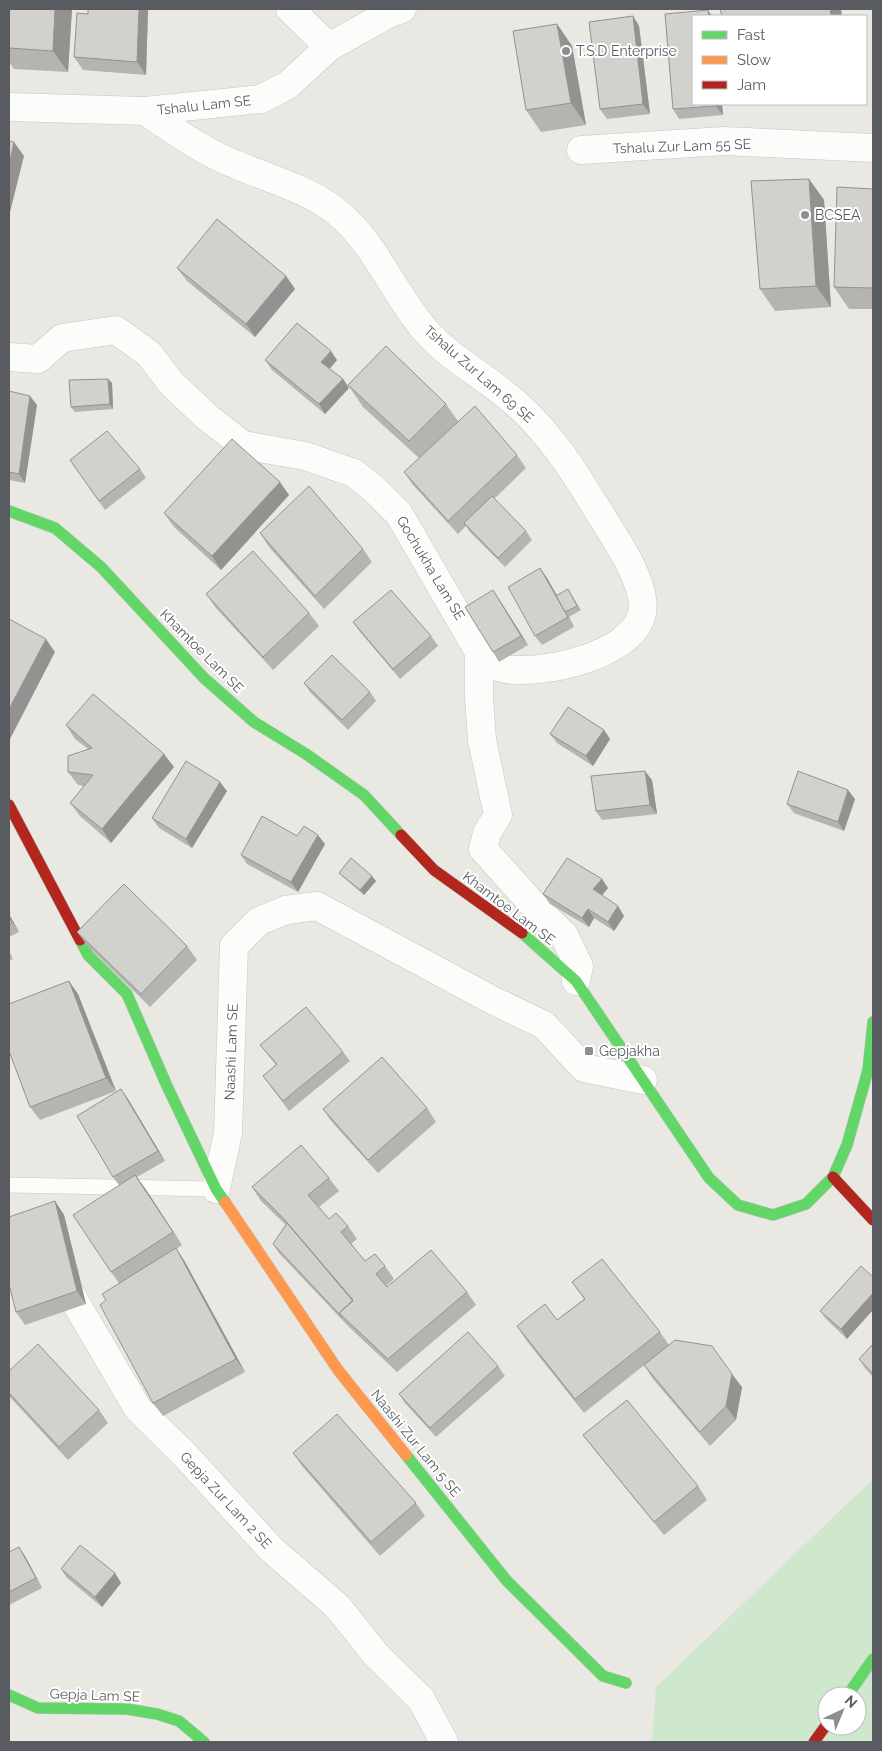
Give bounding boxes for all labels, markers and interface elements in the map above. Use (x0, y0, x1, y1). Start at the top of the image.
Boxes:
legend (692, 15, 867, 105)
text: Fast (737, 26, 765, 44)
place label: T.S.D Enterprise (576, 43, 677, 59)
marker: T.S.D Enterprise (560, 45, 572, 57)
text: Slow (737, 51, 771, 69)
text: Jam (737, 76, 766, 94)
street label: Tshalu Lam SE (156, 92, 252, 118)
street label: Tshalu Zur Lam 55 SE (613, 136, 751, 156)
place label: BCSEA (815, 207, 861, 223)
marker: BCSEA (799, 209, 811, 221)
street label: Tshalu Zur Lam 69 SE (421, 322, 537, 426)
street label: Gochukha Lam SE (394, 513, 468, 623)
street label: Khamtoe Lam SE (157, 606, 247, 696)
street label: Khamtoe Lam SE (460, 868, 558, 948)
street label: Naashi Lam SE (221, 1003, 241, 1101)
place label: Gepjakha (599, 1043, 660, 1059)
marker: Gepjakha (583, 1045, 595, 1057)
street label: Naashi Zur Lam 5 SE (368, 1386, 464, 1500)
street label: Gepja Zur Lam 2 SE (177, 1448, 275, 1552)
street label: Gepja Lam SE (50, 1685, 140, 1705)
north arrow (817, 1686, 867, 1736)
text: N (842, 1692, 860, 1711)

